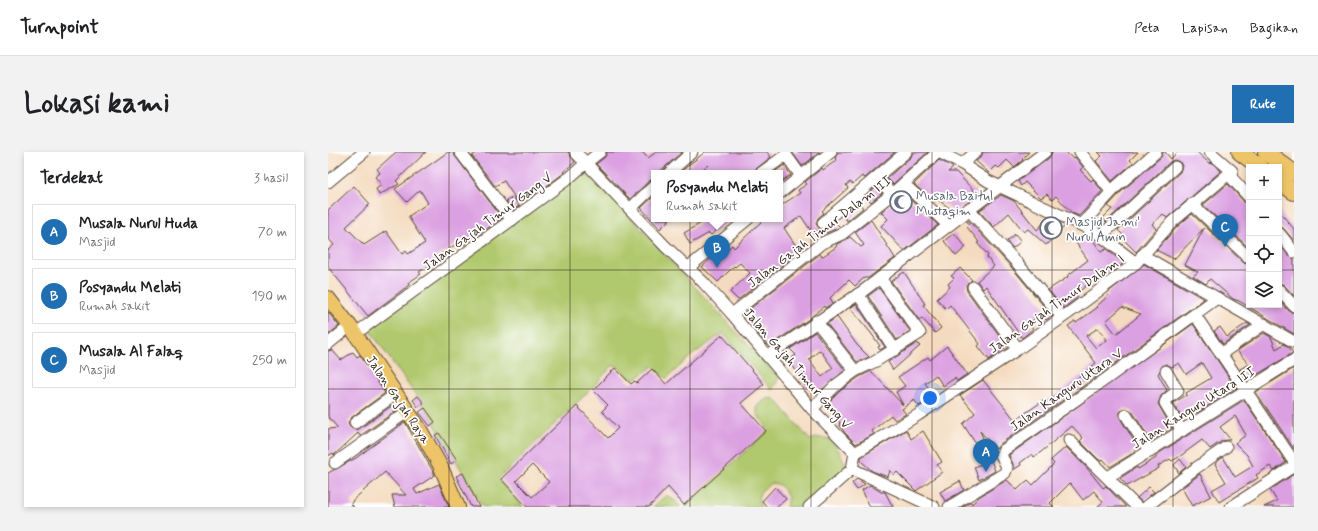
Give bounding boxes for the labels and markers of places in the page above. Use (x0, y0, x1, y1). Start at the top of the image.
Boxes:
place label: Musala Baitul Mustaqim (916, 188, 993, 220)
mosque icon: Musala Baitul Mustaqim (888, 189, 914, 215)
place label: Masjid Jami' Nurul Amin (1066, 214, 1140, 246)
pin: C (1212, 214, 1238, 247)
mosque icon: Masjid Jami' Nurul Amin (1038, 215, 1064, 241)
pin: B (704, 235, 730, 268)
pin: A (973, 439, 999, 472)

